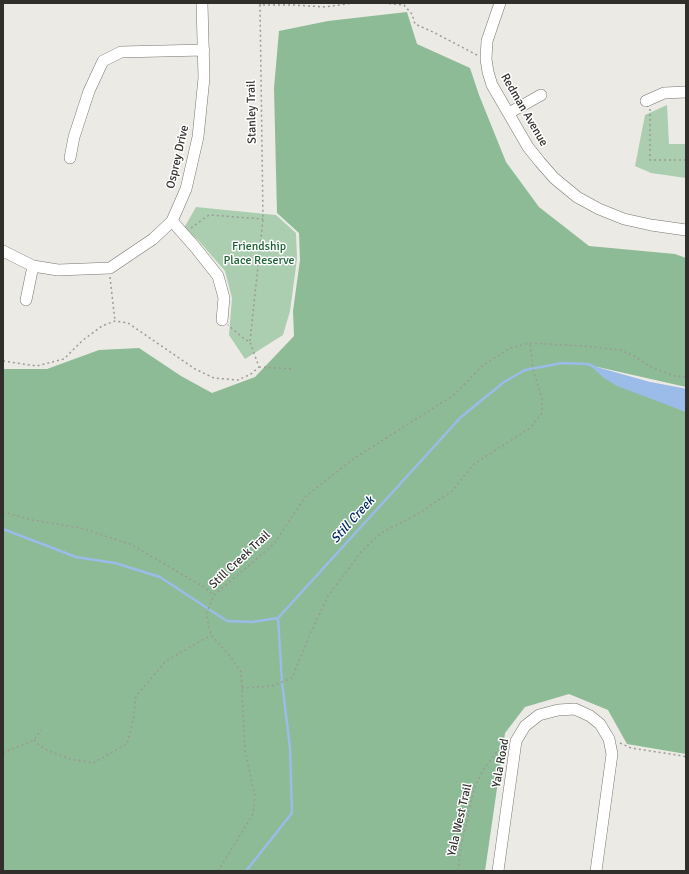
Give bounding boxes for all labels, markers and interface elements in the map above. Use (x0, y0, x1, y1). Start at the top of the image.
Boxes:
street label: Redman Avenue (497, 71, 551, 149)
street label: Stanley Trail (244, 80, 260, 144)
street label: Osprey Drive (164, 124, 192, 190)
park label: Friendship Place Reserve (223, 240, 295, 268)
water label: Still Creek (328, 493, 378, 547)
street label: Still Creek Trail (206, 528, 274, 592)
street label: Yala Road (490, 737, 512, 789)
street label: Yala West Trail (445, 782, 475, 858)

